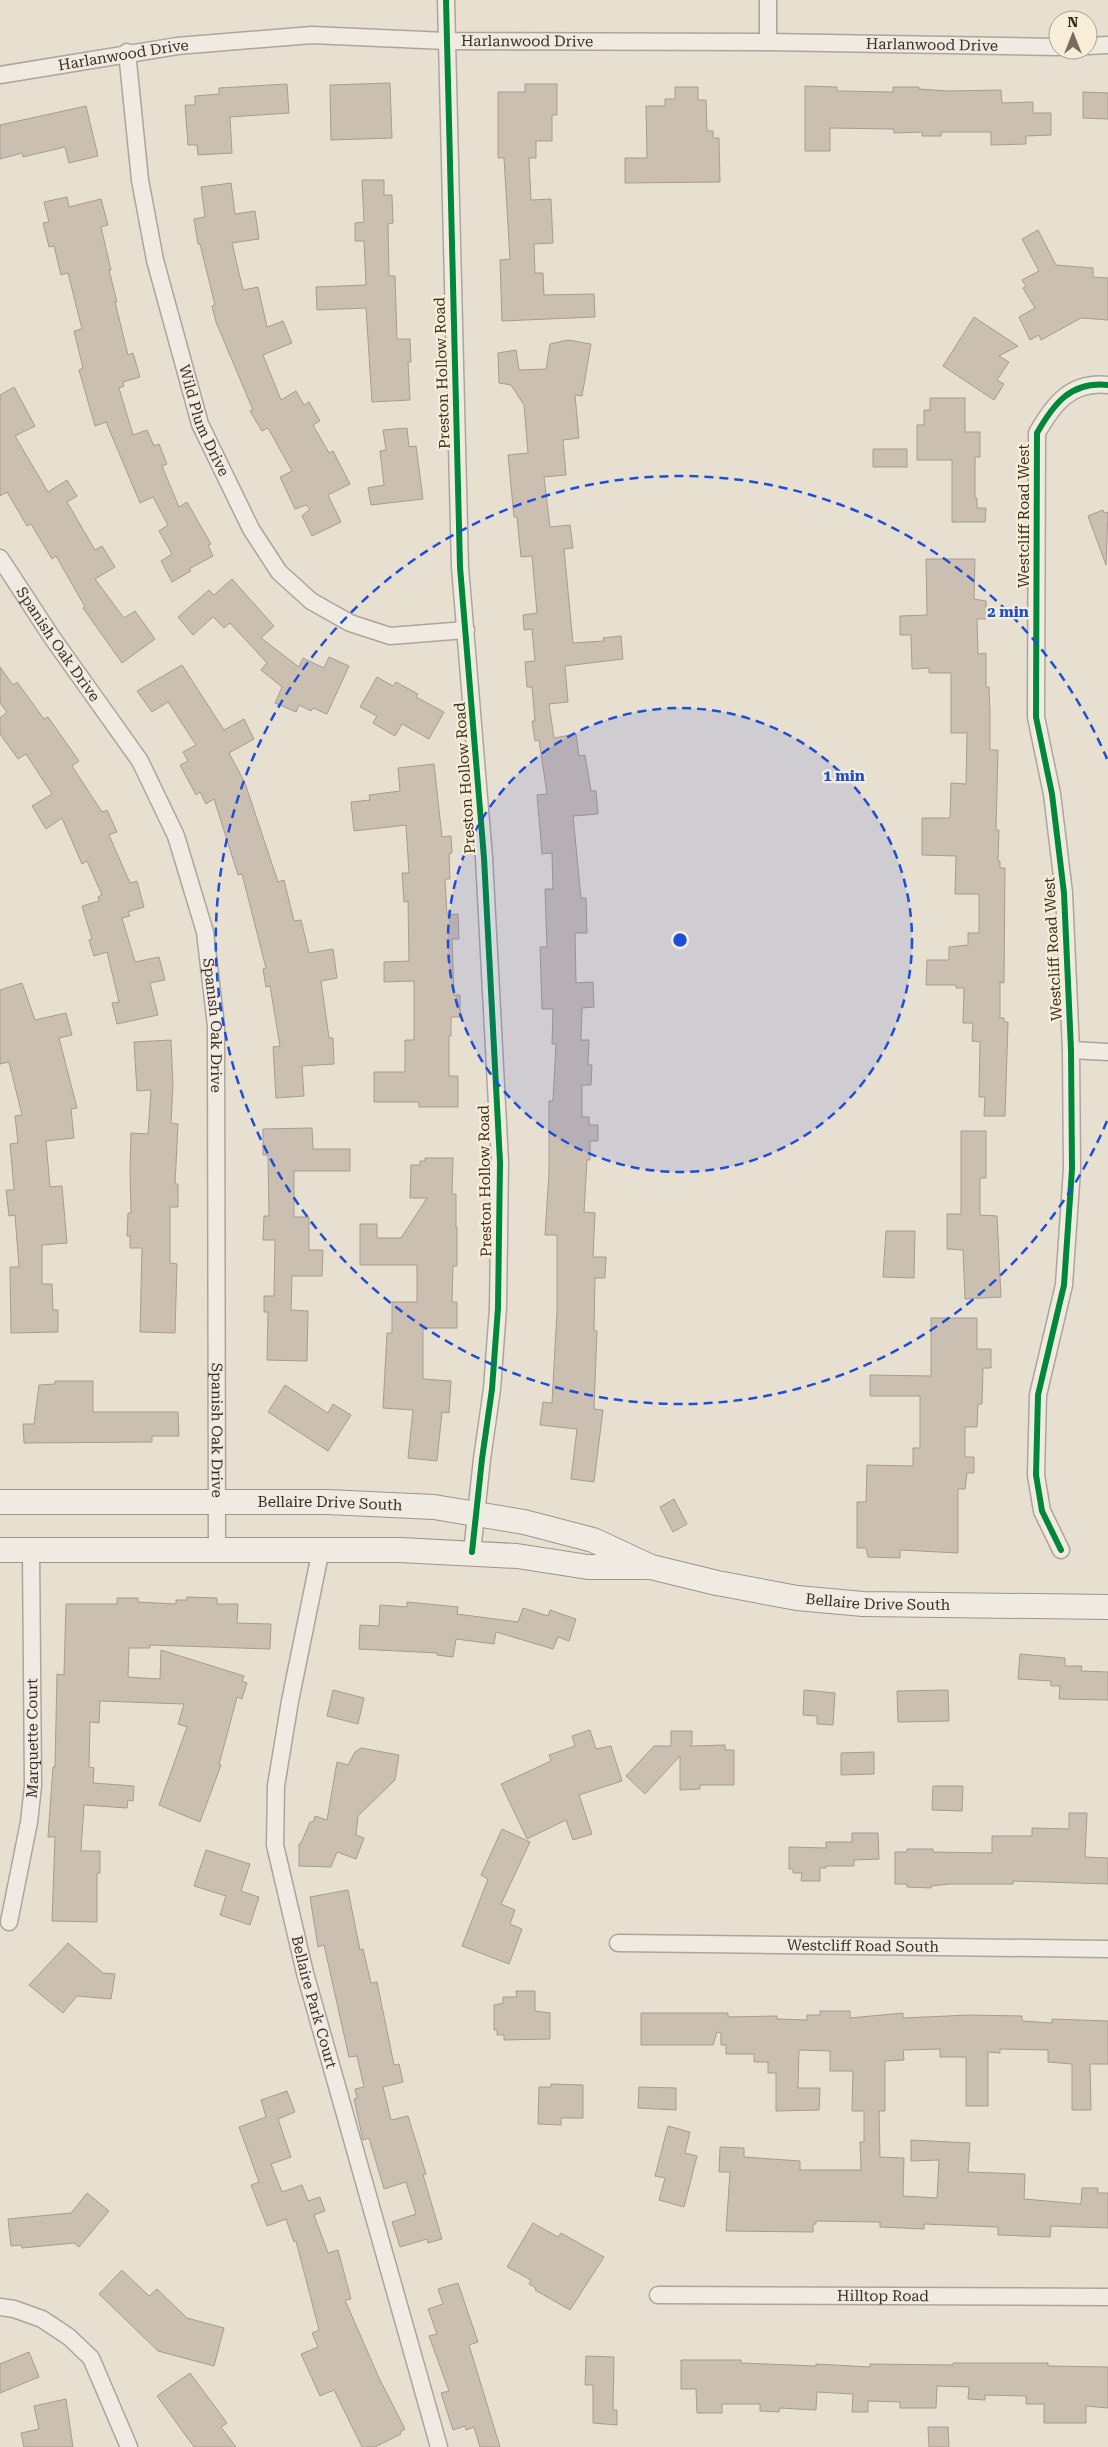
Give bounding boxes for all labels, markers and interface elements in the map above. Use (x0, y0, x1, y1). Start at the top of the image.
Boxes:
north arrow (1048, 10, 1098, 60)
text: N (1068, 14, 1079, 30)
street label: Harlanwood Drive (461, 32, 593, 50)
street label: Harlanwood Drive (866, 35, 998, 55)
street label: Harlanwood Drive (57, 36, 189, 74)
street label: Preston Hollow Road (430, 296, 454, 449)
street label: Wild Plum Drive (175, 363, 233, 479)
street label: Westcliff Road West (1015, 444, 1033, 588)
street label: Spanish Oak Drive (12, 584, 104, 705)
text: 2 min (987, 603, 1029, 621)
street label: Preston Hollow Road (451, 701, 479, 854)
text: 1 min (823, 767, 865, 785)
street label: Westcliff Road West (1040, 876, 1066, 1021)
centre of rings (671, 931, 689, 949)
street label: Spanish Oak Drive (199, 957, 225, 1093)
street label: Preston Hollow Road (475, 1104, 495, 1257)
street label: Spanish Oak Drive (208, 1363, 226, 1498)
street label: Bellaire Drive South (258, 1493, 403, 1515)
street label: Bellaire Drive South (805, 1590, 951, 1614)
street label: Marquette Court (23, 1678, 42, 1799)
street label: Bellaire Park Court (288, 1934, 341, 2071)
street label: Westcliff Road South (787, 1936, 939, 1956)
street label: Hilltop Road (837, 2287, 929, 2305)

